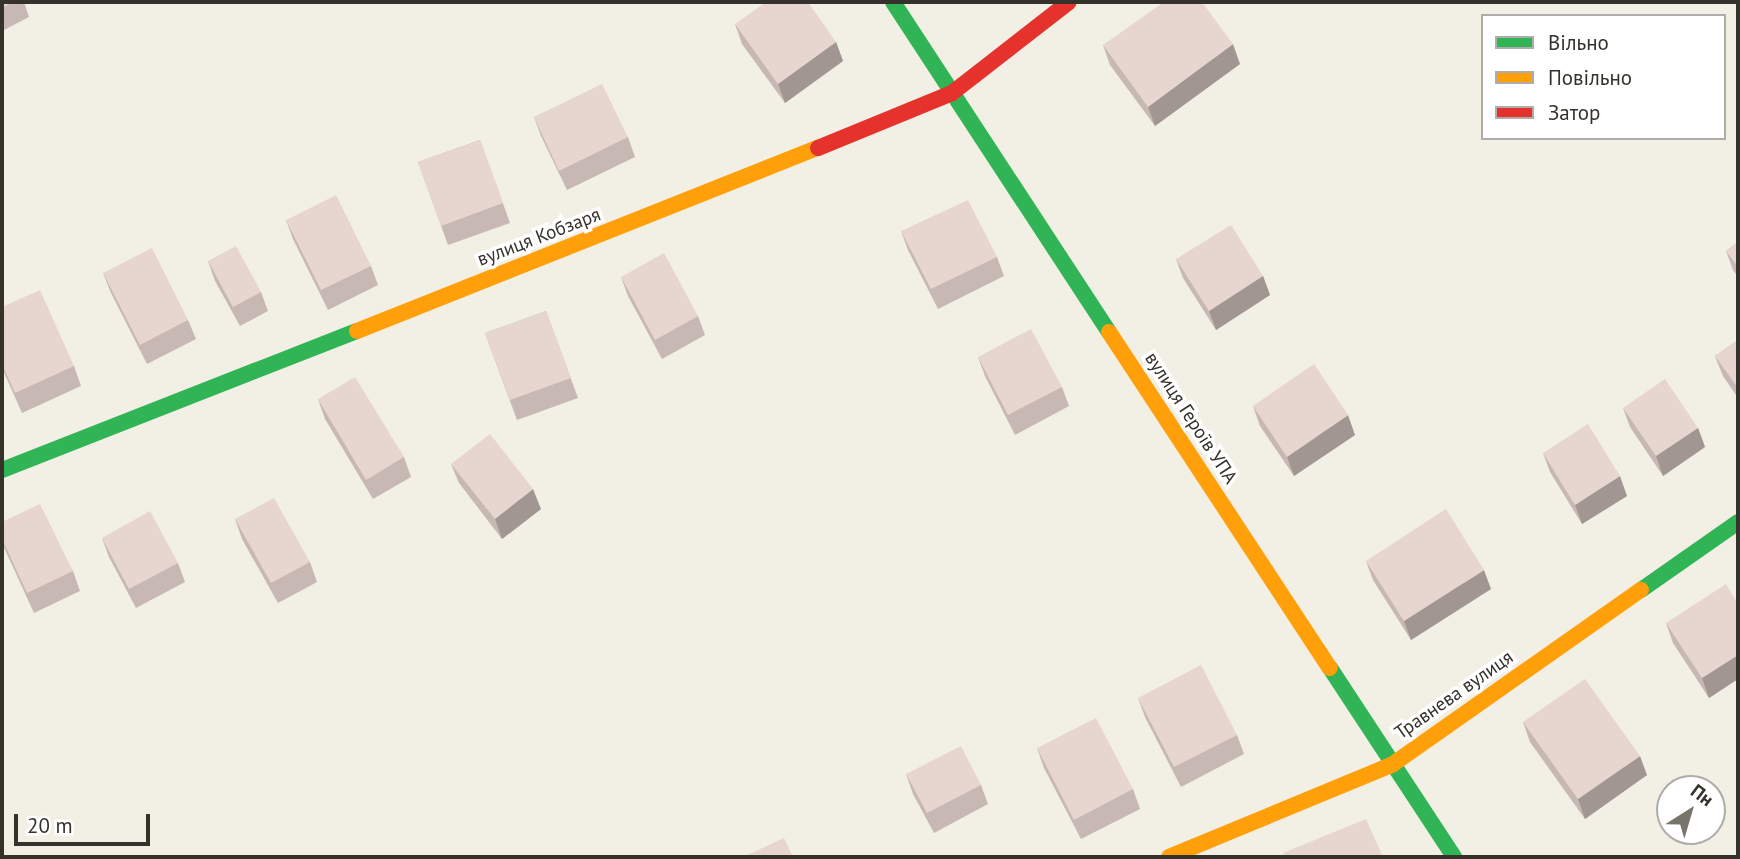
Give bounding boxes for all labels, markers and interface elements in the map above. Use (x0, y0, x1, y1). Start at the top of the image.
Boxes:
legend (1481, 14, 1726, 140)
text: Вільно (1548, 29, 1609, 56)
text: Повільно (1548, 64, 1632, 91)
text: Затор (1548, 99, 1600, 126)
street label: вулиця Кобзаря (474, 203, 604, 271)
street label: вулиця Героїв УПА (1140, 348, 1242, 488)
street label: Травнева вулиця (1391, 646, 1517, 744)
north arrow (1656, 775, 1726, 845)
text: Пн (1686, 779, 1719, 811)
scale bar (18, 800, 154, 844)
text: 20 m (27, 812, 73, 839)

